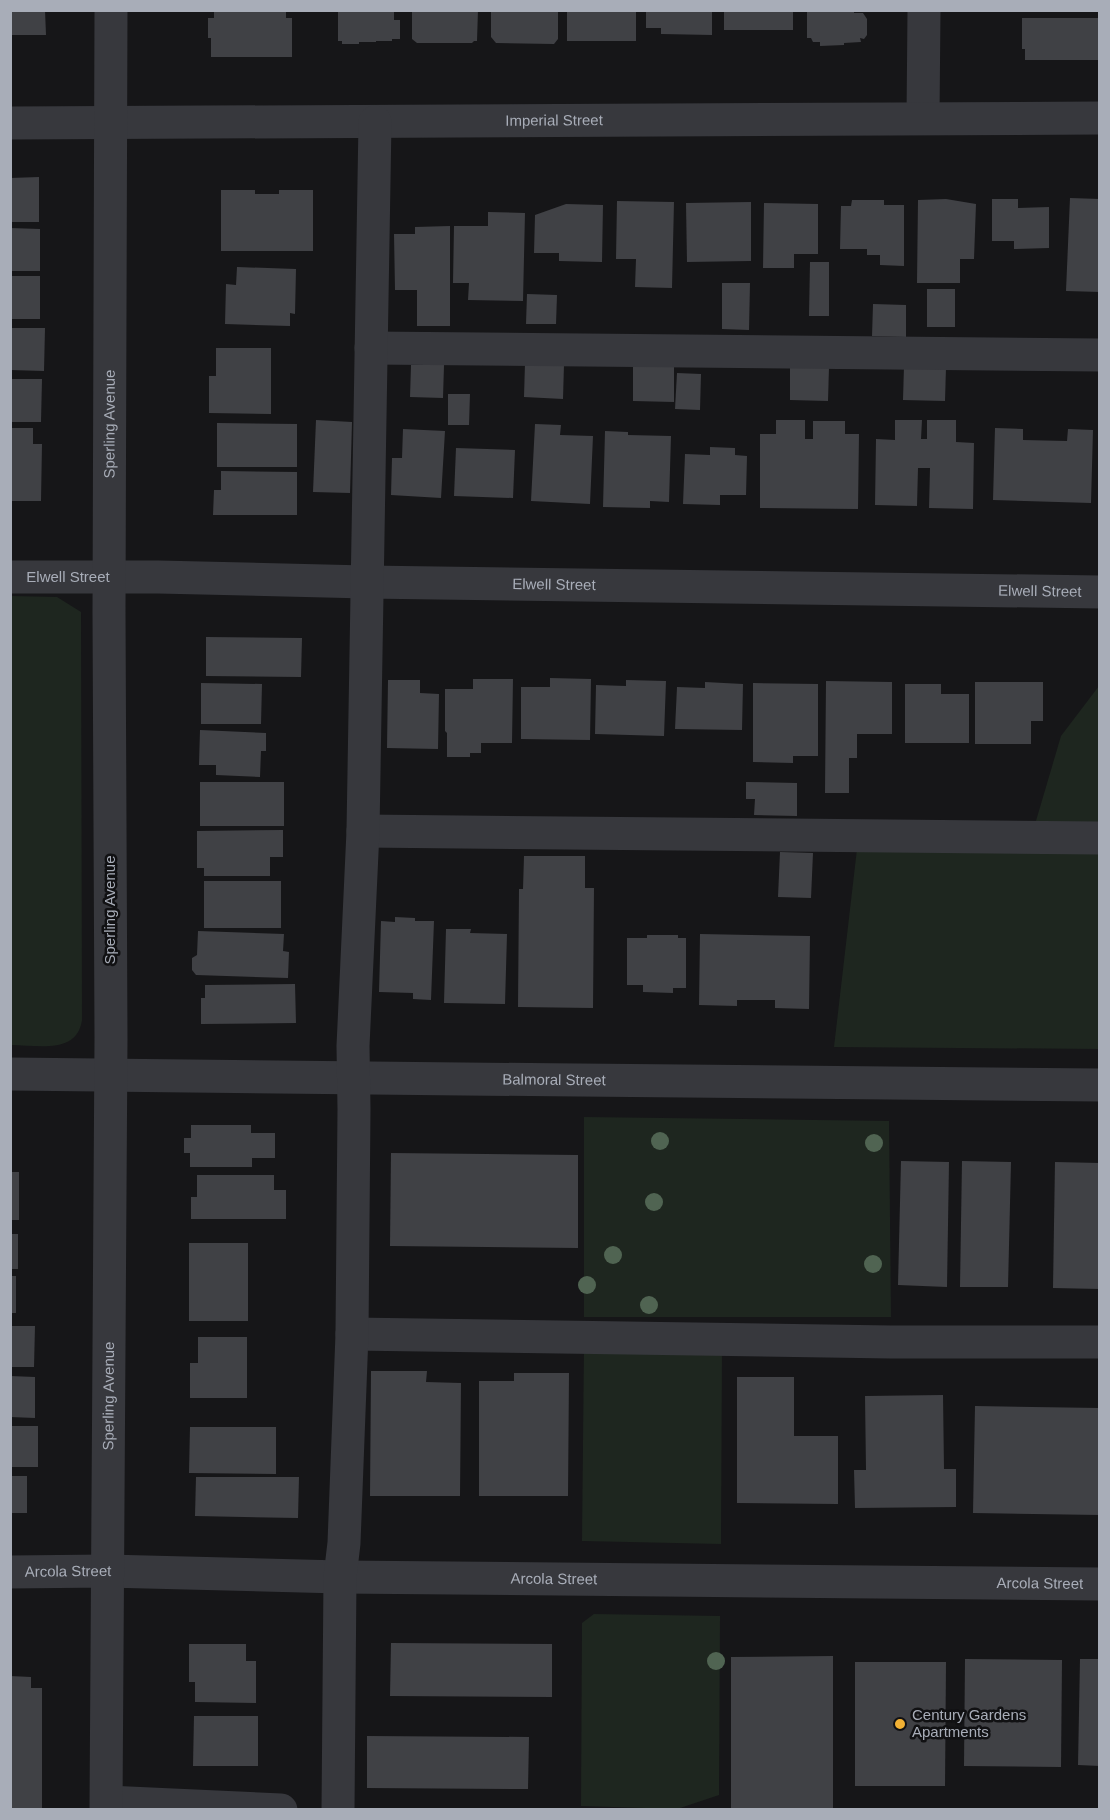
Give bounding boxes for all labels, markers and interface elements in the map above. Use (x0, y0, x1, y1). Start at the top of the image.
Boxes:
street label: Imperial Street (505, 111, 604, 129)
street label: Sperling Avenue (100, 369, 118, 479)
street label: Elwell Street (26, 568, 111, 585)
street label: Elwell Street (512, 575, 597, 593)
street label: Elwell Street (998, 582, 1083, 600)
street label: Sperling Avenue (101, 856, 118, 964)
street label: Balmoral Street (502, 1070, 607, 1088)
street label: Sperling Avenue (99, 1341, 117, 1451)
street label: Arcola Street (25, 1562, 112, 1580)
street label: Arcola Street (510, 1570, 598, 1587)
street label: Arcola Street (996, 1574, 1084, 1592)
place label: Century Gardens Apartments (912, 1706, 1026, 1740)
marker: Century Gardens Apartments (893, 1717, 907, 1731)

